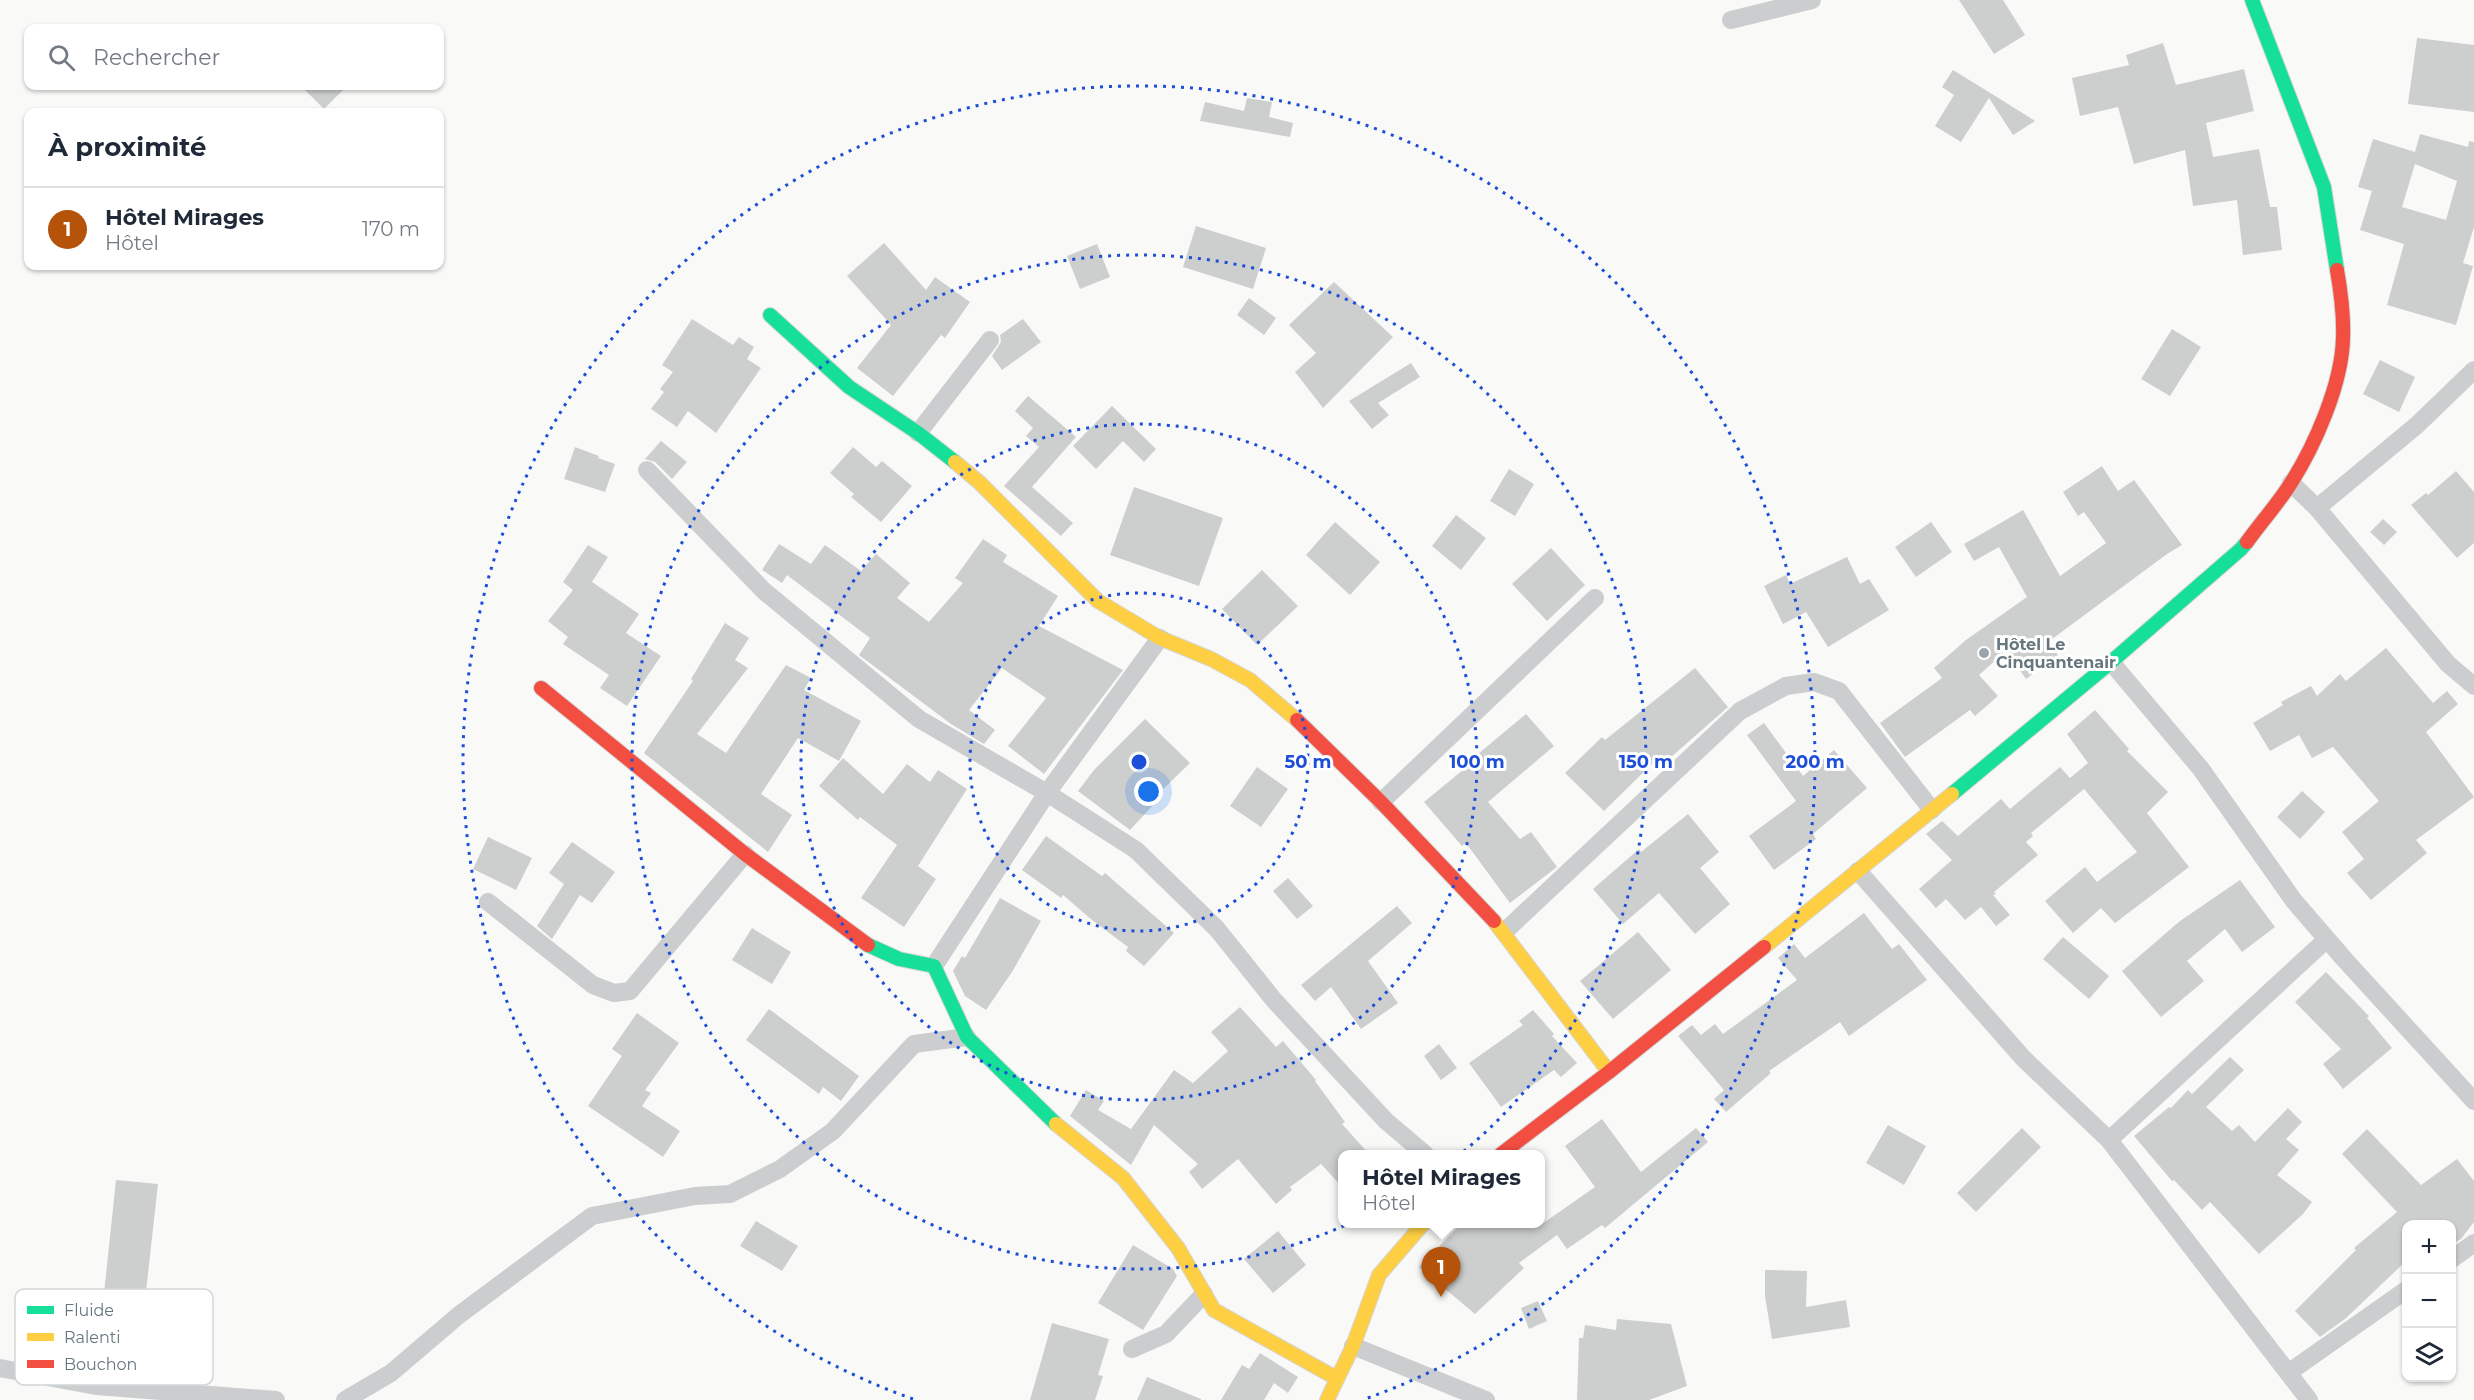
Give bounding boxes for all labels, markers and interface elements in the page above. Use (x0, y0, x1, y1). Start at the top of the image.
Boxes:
search box (24, 24, 444, 90)
icon: search (45, 41, 78, 74)
text: Rechercher (93, 44, 220, 71)
text: À proximité (48, 131, 207, 163)
text: Hôtel Mirages (105, 204, 264, 231)
text: 1 (64, 217, 71, 241)
text: 170 m (362, 217, 420, 241)
text: Hôtel (105, 231, 159, 255)
place label: Hôtel Le Cinquantenair (1996, 635, 2116, 672)
marker: Hôtel Le Cinquantenair (1977, 646, 1991, 660)
text: 50 m (1285, 751, 1331, 773)
text: 100 m (1449, 751, 1505, 773)
text: 150 m (1619, 751, 1673, 773)
text: 200 m (1785, 751, 1845, 773)
centre of rings (1129, 752, 1149, 772)
your location (1134, 777, 1163, 806)
popup (1338, 1150, 1545, 1228)
text: Hôtel Mirages (1362, 1164, 1521, 1191)
text: Hôtel (1362, 1191, 1416, 1215)
map controls (2402, 1220, 2456, 1382)
button: + (2402, 1220, 2456, 1274)
pin: 1 (1422, 1248, 1460, 1297)
button: − (2402, 1274, 2456, 1328)
legend (15, 1289, 213, 1385)
text: Fluide (64, 1301, 114, 1320)
text: Ralenti (64, 1328, 121, 1347)
button: layers (2402, 1328, 2456, 1382)
text: Bouchon (64, 1355, 137, 1374)

